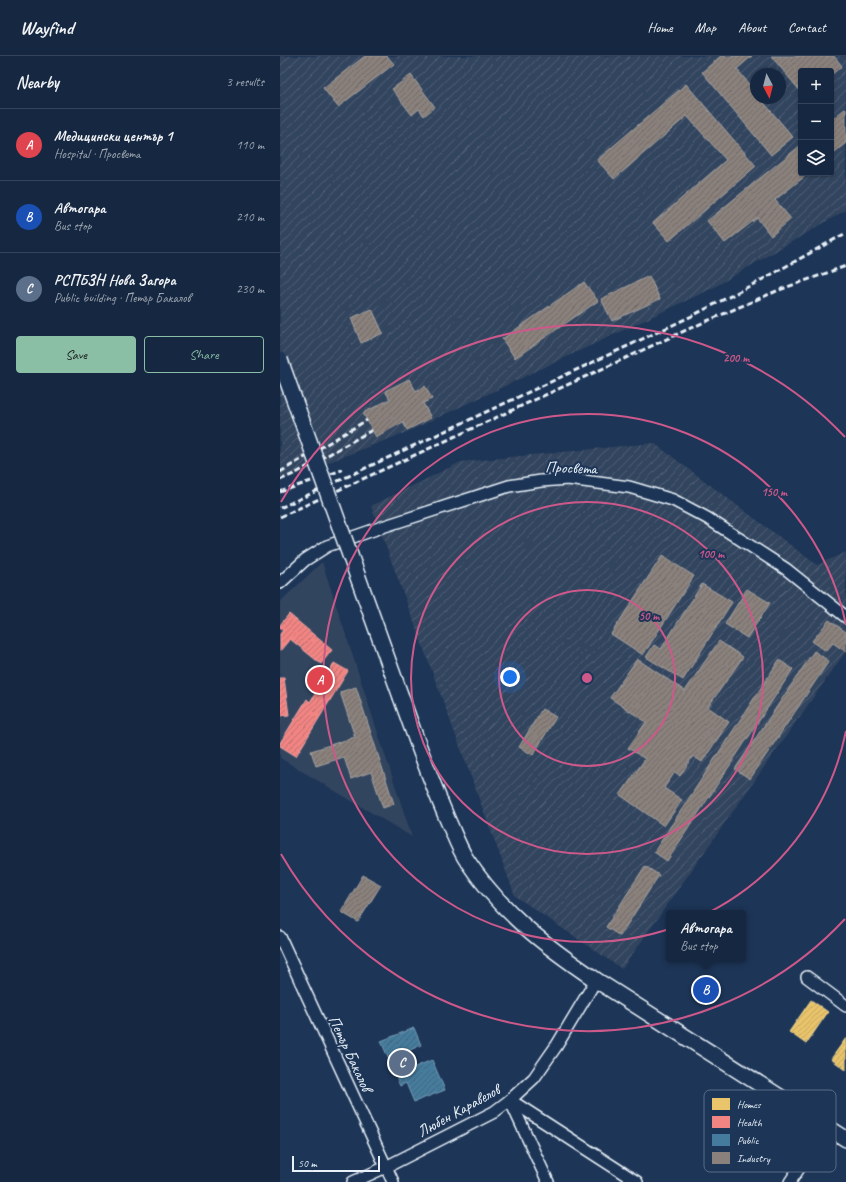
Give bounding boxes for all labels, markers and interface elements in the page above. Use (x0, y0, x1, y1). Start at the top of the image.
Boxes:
text: Wayfind (20, 16, 73, 40)
text: Home (647, 19, 673, 36)
text: Map (695, 19, 716, 36)
text: About (738, 19, 766, 36)
text: Contact (788, 19, 826, 36)
north arrow (750, 68, 786, 104)
map controls (798, 68, 834, 176)
button: + (798, 68, 834, 104)
text: Nearby (16, 72, 59, 93)
text: 3 results (226, 74, 264, 90)
button: − (798, 104, 834, 140)
text: Медицински център 1 (54, 127, 172, 146)
text: A (26, 137, 32, 153)
text: 110 m (236, 137, 264, 153)
button: layers (798, 140, 834, 176)
text: Hospital · Просвета (54, 146, 140, 162)
text: Автогара (54, 199, 106, 218)
text: B (26, 209, 32, 225)
text: 210 m (236, 209, 264, 225)
text: Bus stop (54, 218, 91, 234)
text: РСПБЗН Нова Загора (54, 271, 176, 290)
text: C (26, 281, 32, 297)
text: 230 m (236, 281, 264, 297)
text: Public building · Петър Бакалов (54, 290, 191, 306)
button: Save (16, 336, 136, 373)
button: Share (144, 336, 264, 373)
text: 200 m (723, 350, 750, 366)
street label: Просвета (545, 457, 599, 479)
text: 150 m (761, 484, 788, 500)
text: 100 m (698, 546, 725, 562)
text: 50 m (639, 608, 660, 624)
pin: A (307, 665, 333, 695)
your location (500, 667, 520, 687)
centre of rings (580, 671, 594, 685)
popup (666, 910, 746, 962)
text: Автогара (680, 919, 732, 938)
text: Bus stop (680, 938, 718, 954)
pin: B (693, 975, 719, 1005)
street label: Петър Бакалов (324, 1012, 378, 1098)
pin: C (389, 1048, 415, 1078)
street label: Любен Каравелов (414, 1079, 506, 1142)
legend (704, 1090, 836, 1172)
text: Homes (737, 1097, 762, 1111)
text: Health (737, 1115, 763, 1129)
text: Public (737, 1133, 759, 1147)
text: Industry (737, 1151, 771, 1165)
scale bar (292, 1154, 380, 1173)
text: 50 m (298, 1156, 317, 1170)

